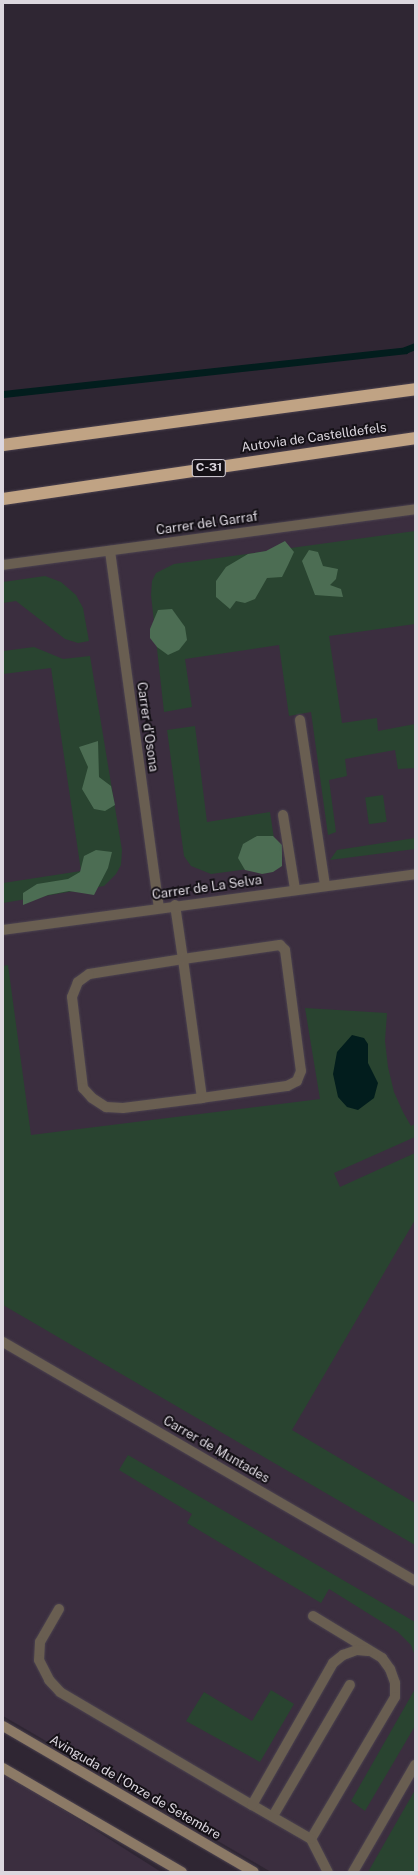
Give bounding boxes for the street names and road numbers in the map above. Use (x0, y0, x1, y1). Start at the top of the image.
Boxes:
street label: Autovia de Castelldefels (240, 420, 388, 456)
road number: C-31 (191, 458, 227, 478)
street label: Carrer del Garraf (155, 509, 259, 539)
street label: Carrer d'Osona (133, 681, 161, 773)
street label: Carrer de La Selva (151, 873, 263, 903)
street label: Carrer de Muntades (160, 1413, 272, 1487)
street label: Avinguda de l'Onze de Setembre (46, 1732, 224, 1844)

